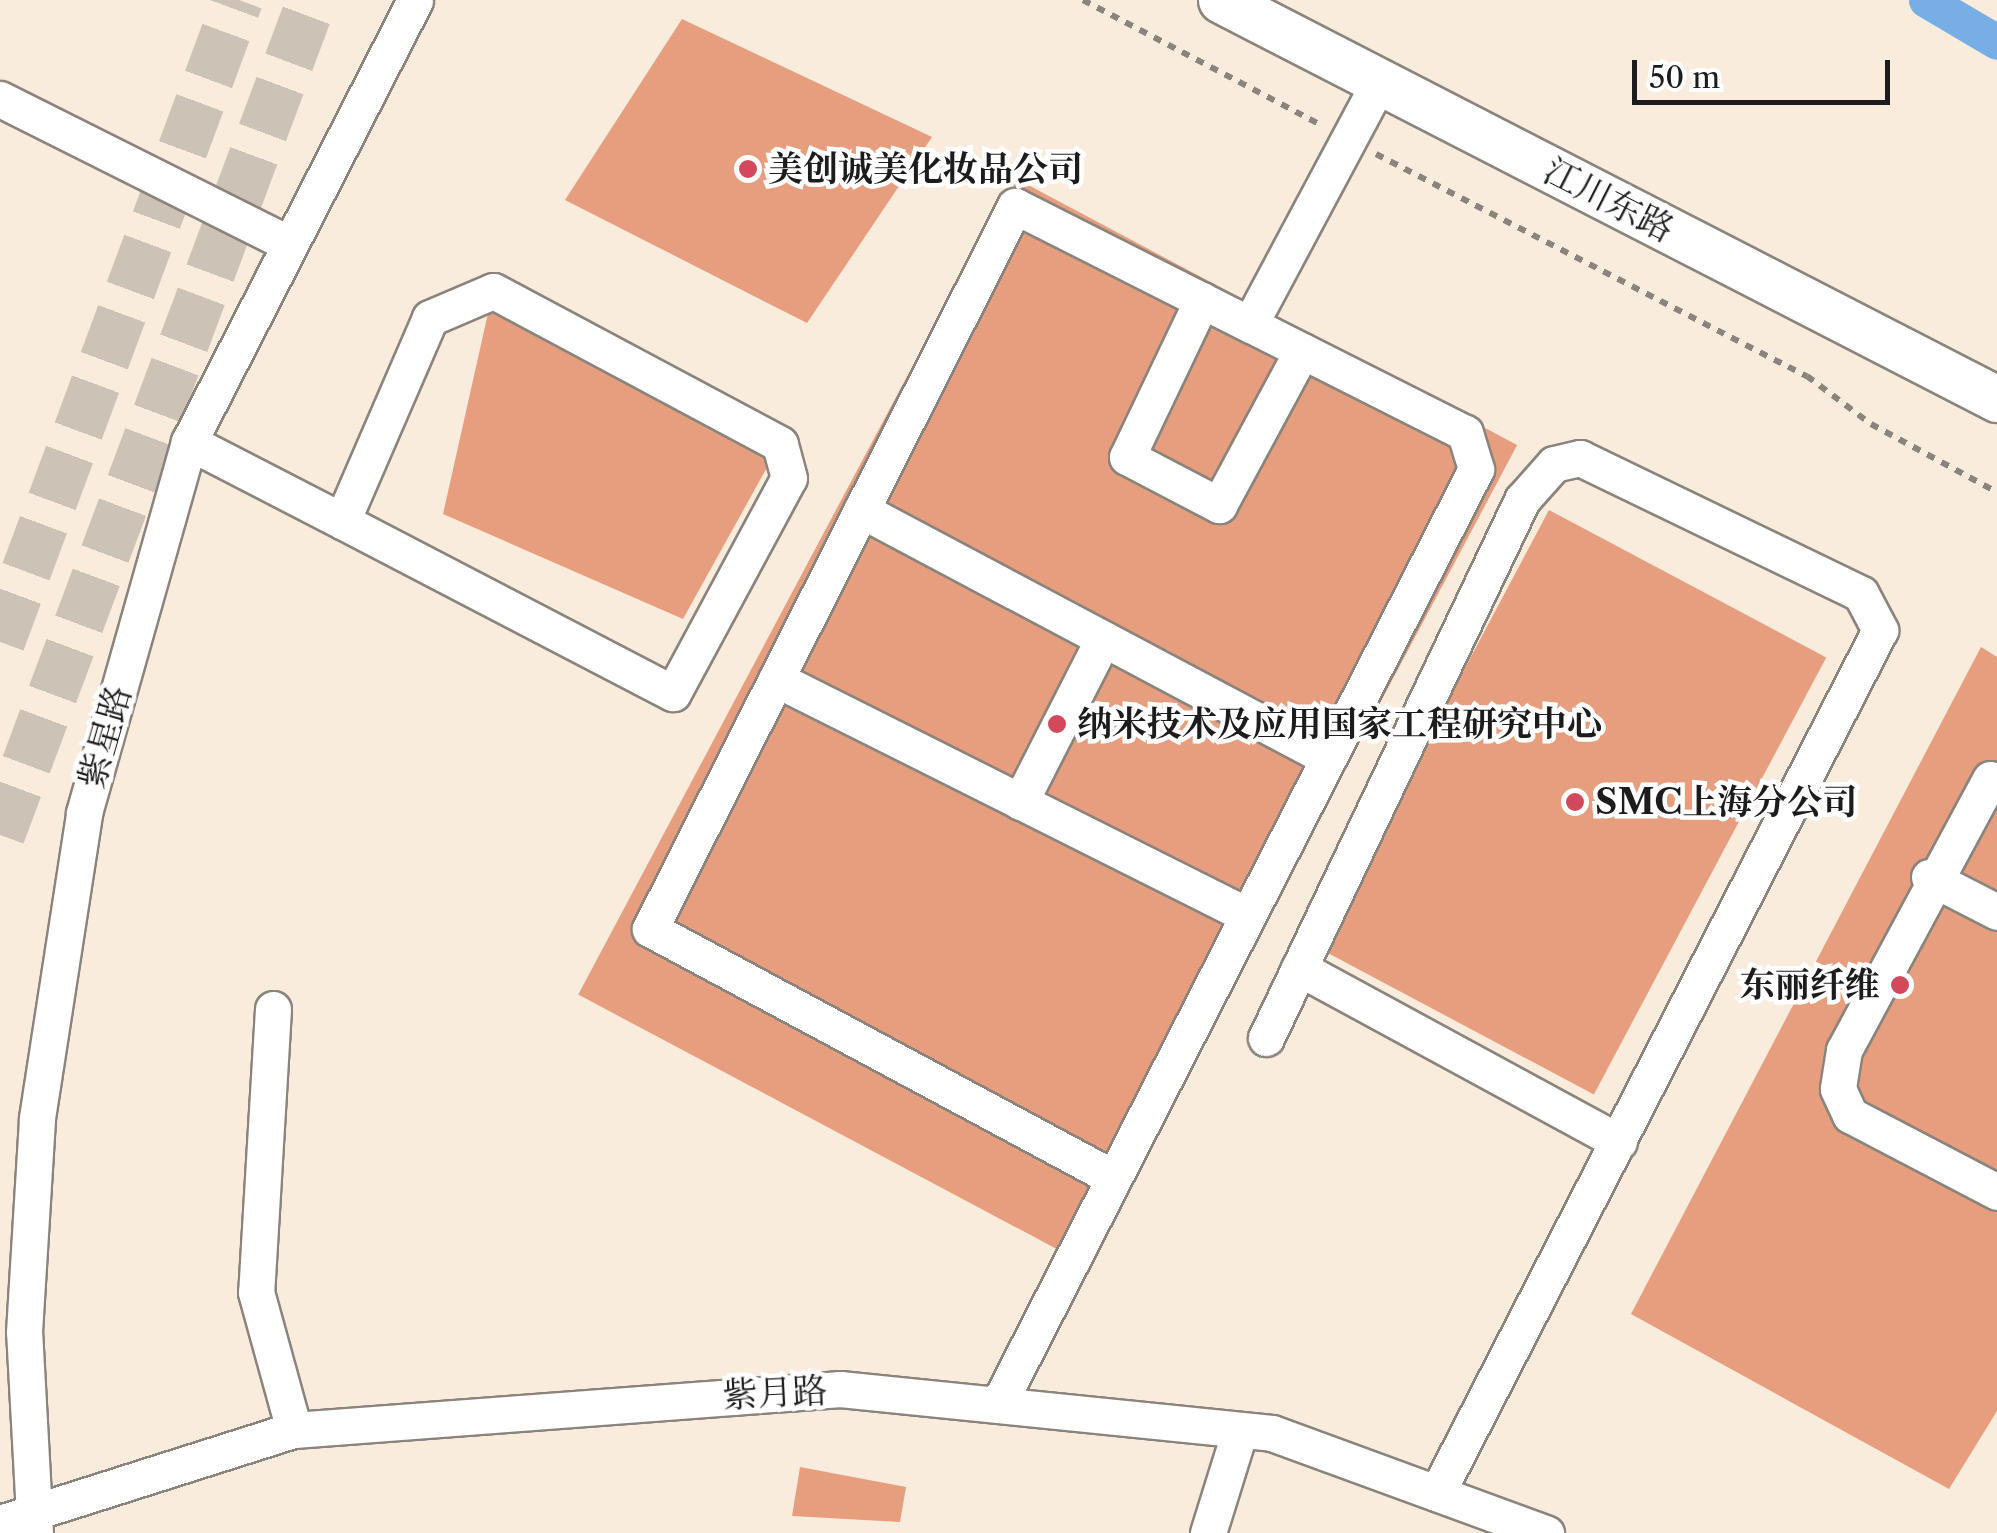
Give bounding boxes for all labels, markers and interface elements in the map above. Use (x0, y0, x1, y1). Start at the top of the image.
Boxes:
scale bar (1637, 40, 1894, 102)
text: 50 m (1649, 59, 1720, 96)
place label: 美创诚美化妆品公司 (768, 148, 1083, 190)
street label: 江川东路 (1537, 150, 1681, 250)
marker: 美创诚美化妆品公司 (737, 158, 759, 180)
street label: 紫星路 (70, 681, 140, 793)
place label: 纳米技术及应用国家工程研究中心 (1077, 703, 1602, 745)
marker: 纳米技术及应用国家工程研究中心 (1046, 713, 1068, 735)
place label: SMC上海分公司 (1595, 781, 1857, 823)
marker: SMC上海分公司 (1564, 791, 1586, 813)
place label: 东丽纤维 (1740, 964, 1880, 1006)
marker: 东丽纤维 (1889, 974, 1911, 996)
street label: 紫月路 (721, 1369, 829, 1417)

